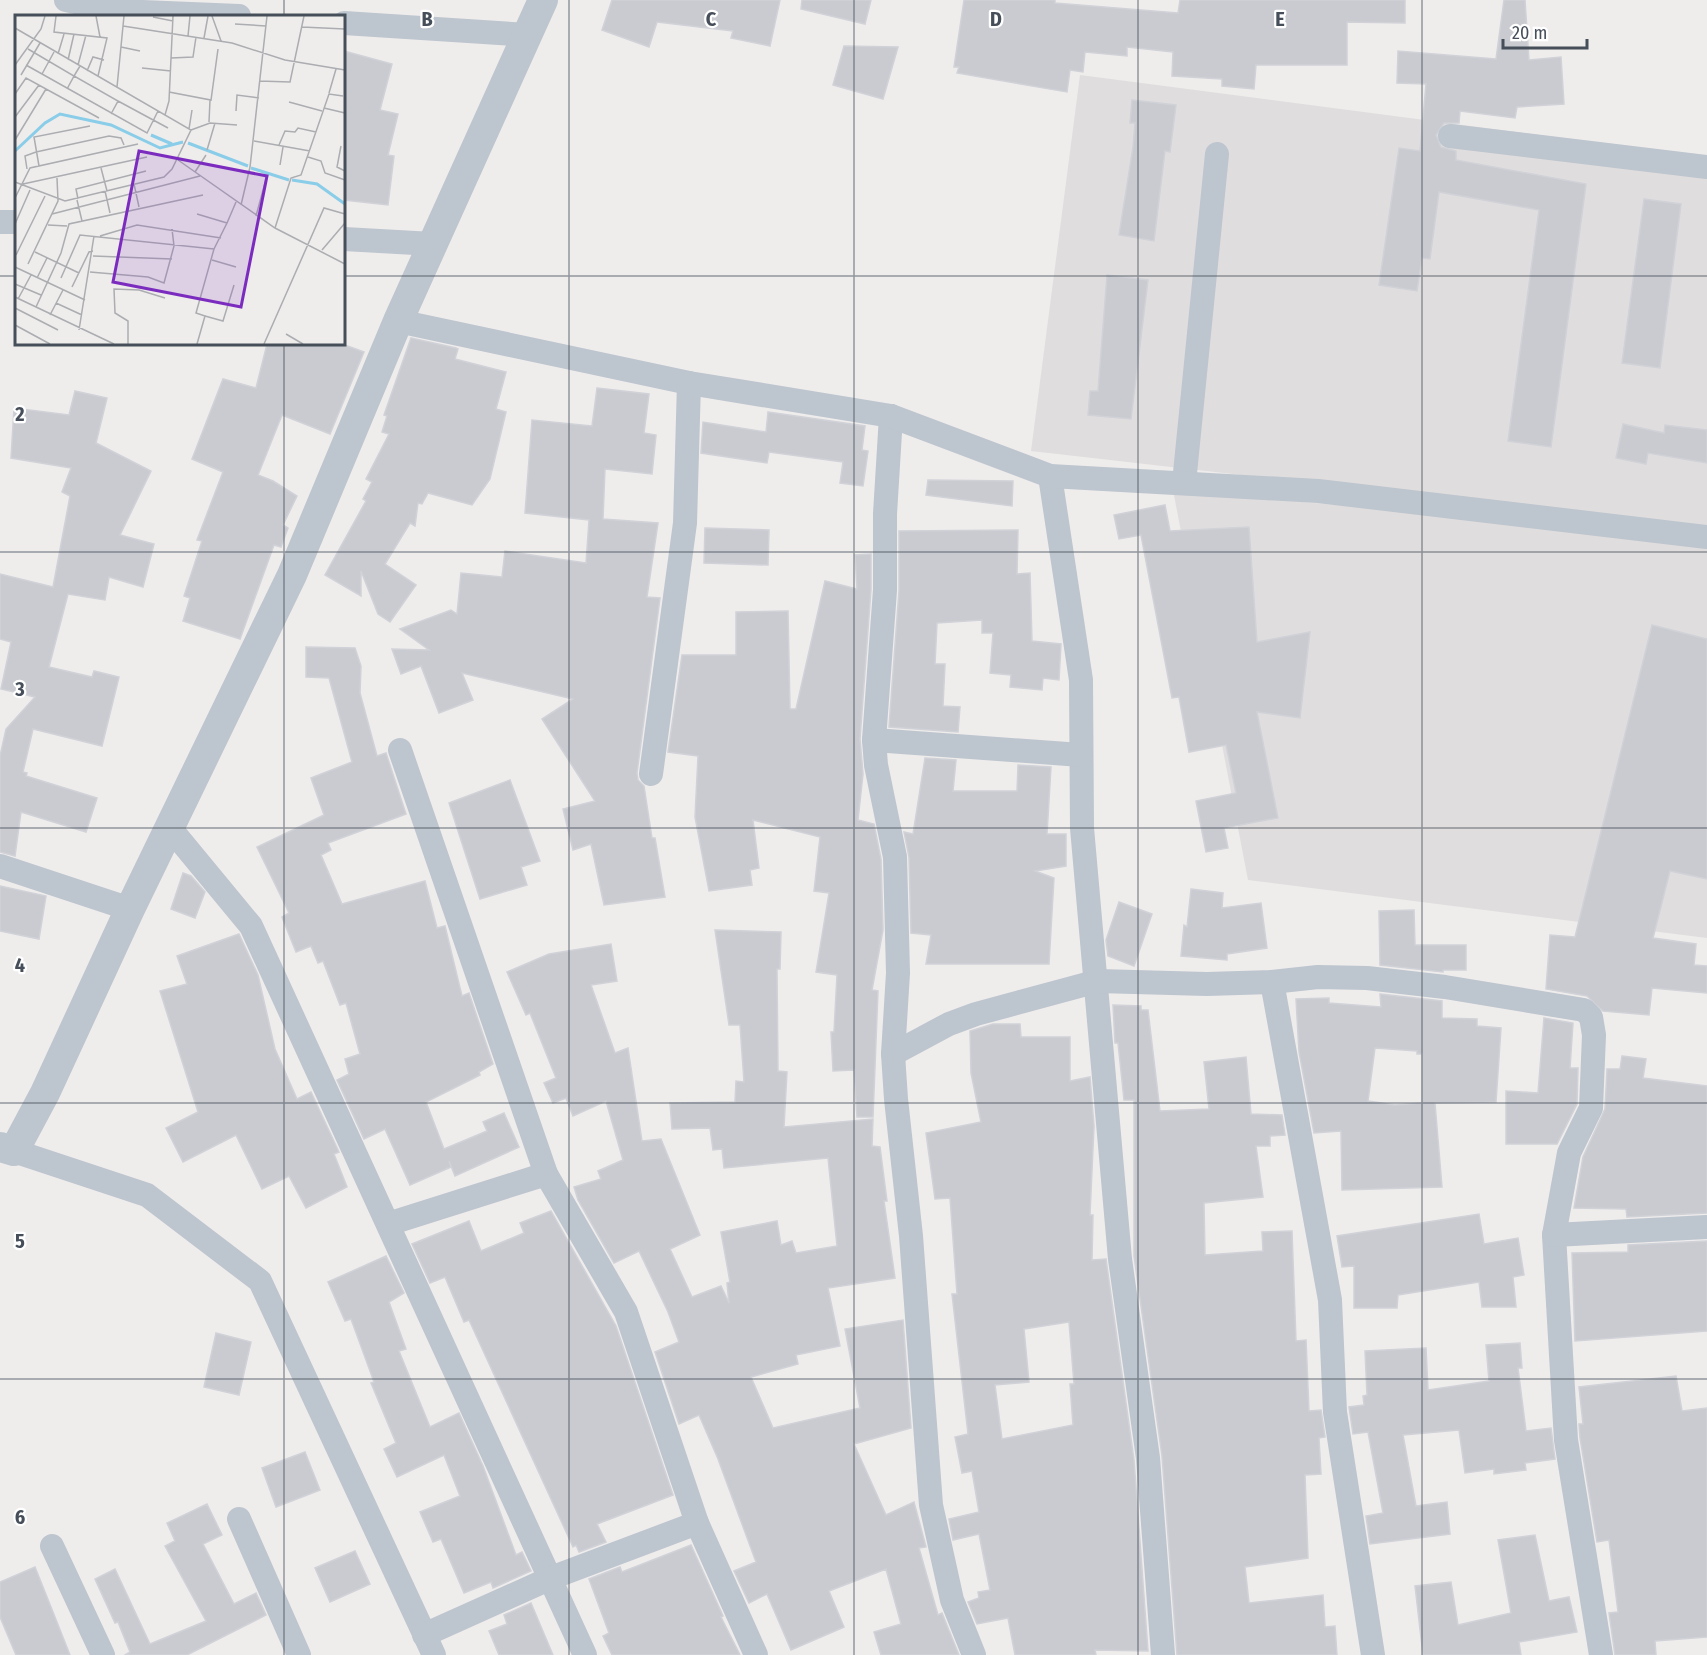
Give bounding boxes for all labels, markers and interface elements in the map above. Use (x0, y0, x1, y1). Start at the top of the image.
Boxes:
text: B (421, 7, 433, 31)
text: C (706, 7, 717, 31)
text: D (990, 7, 1002, 31)
text: E (1275, 7, 1285, 31)
scale bar (1503, 12, 1587, 50)
inset map (15, 15, 345, 345)
text: 20 m (1512, 22, 1547, 44)
text: 2 (14, 402, 25, 426)
text: 3 (14, 677, 25, 701)
text: 4 (15, 953, 25, 977)
text: 5 (15, 1229, 25, 1253)
text: 6 (15, 1505, 25, 1529)

